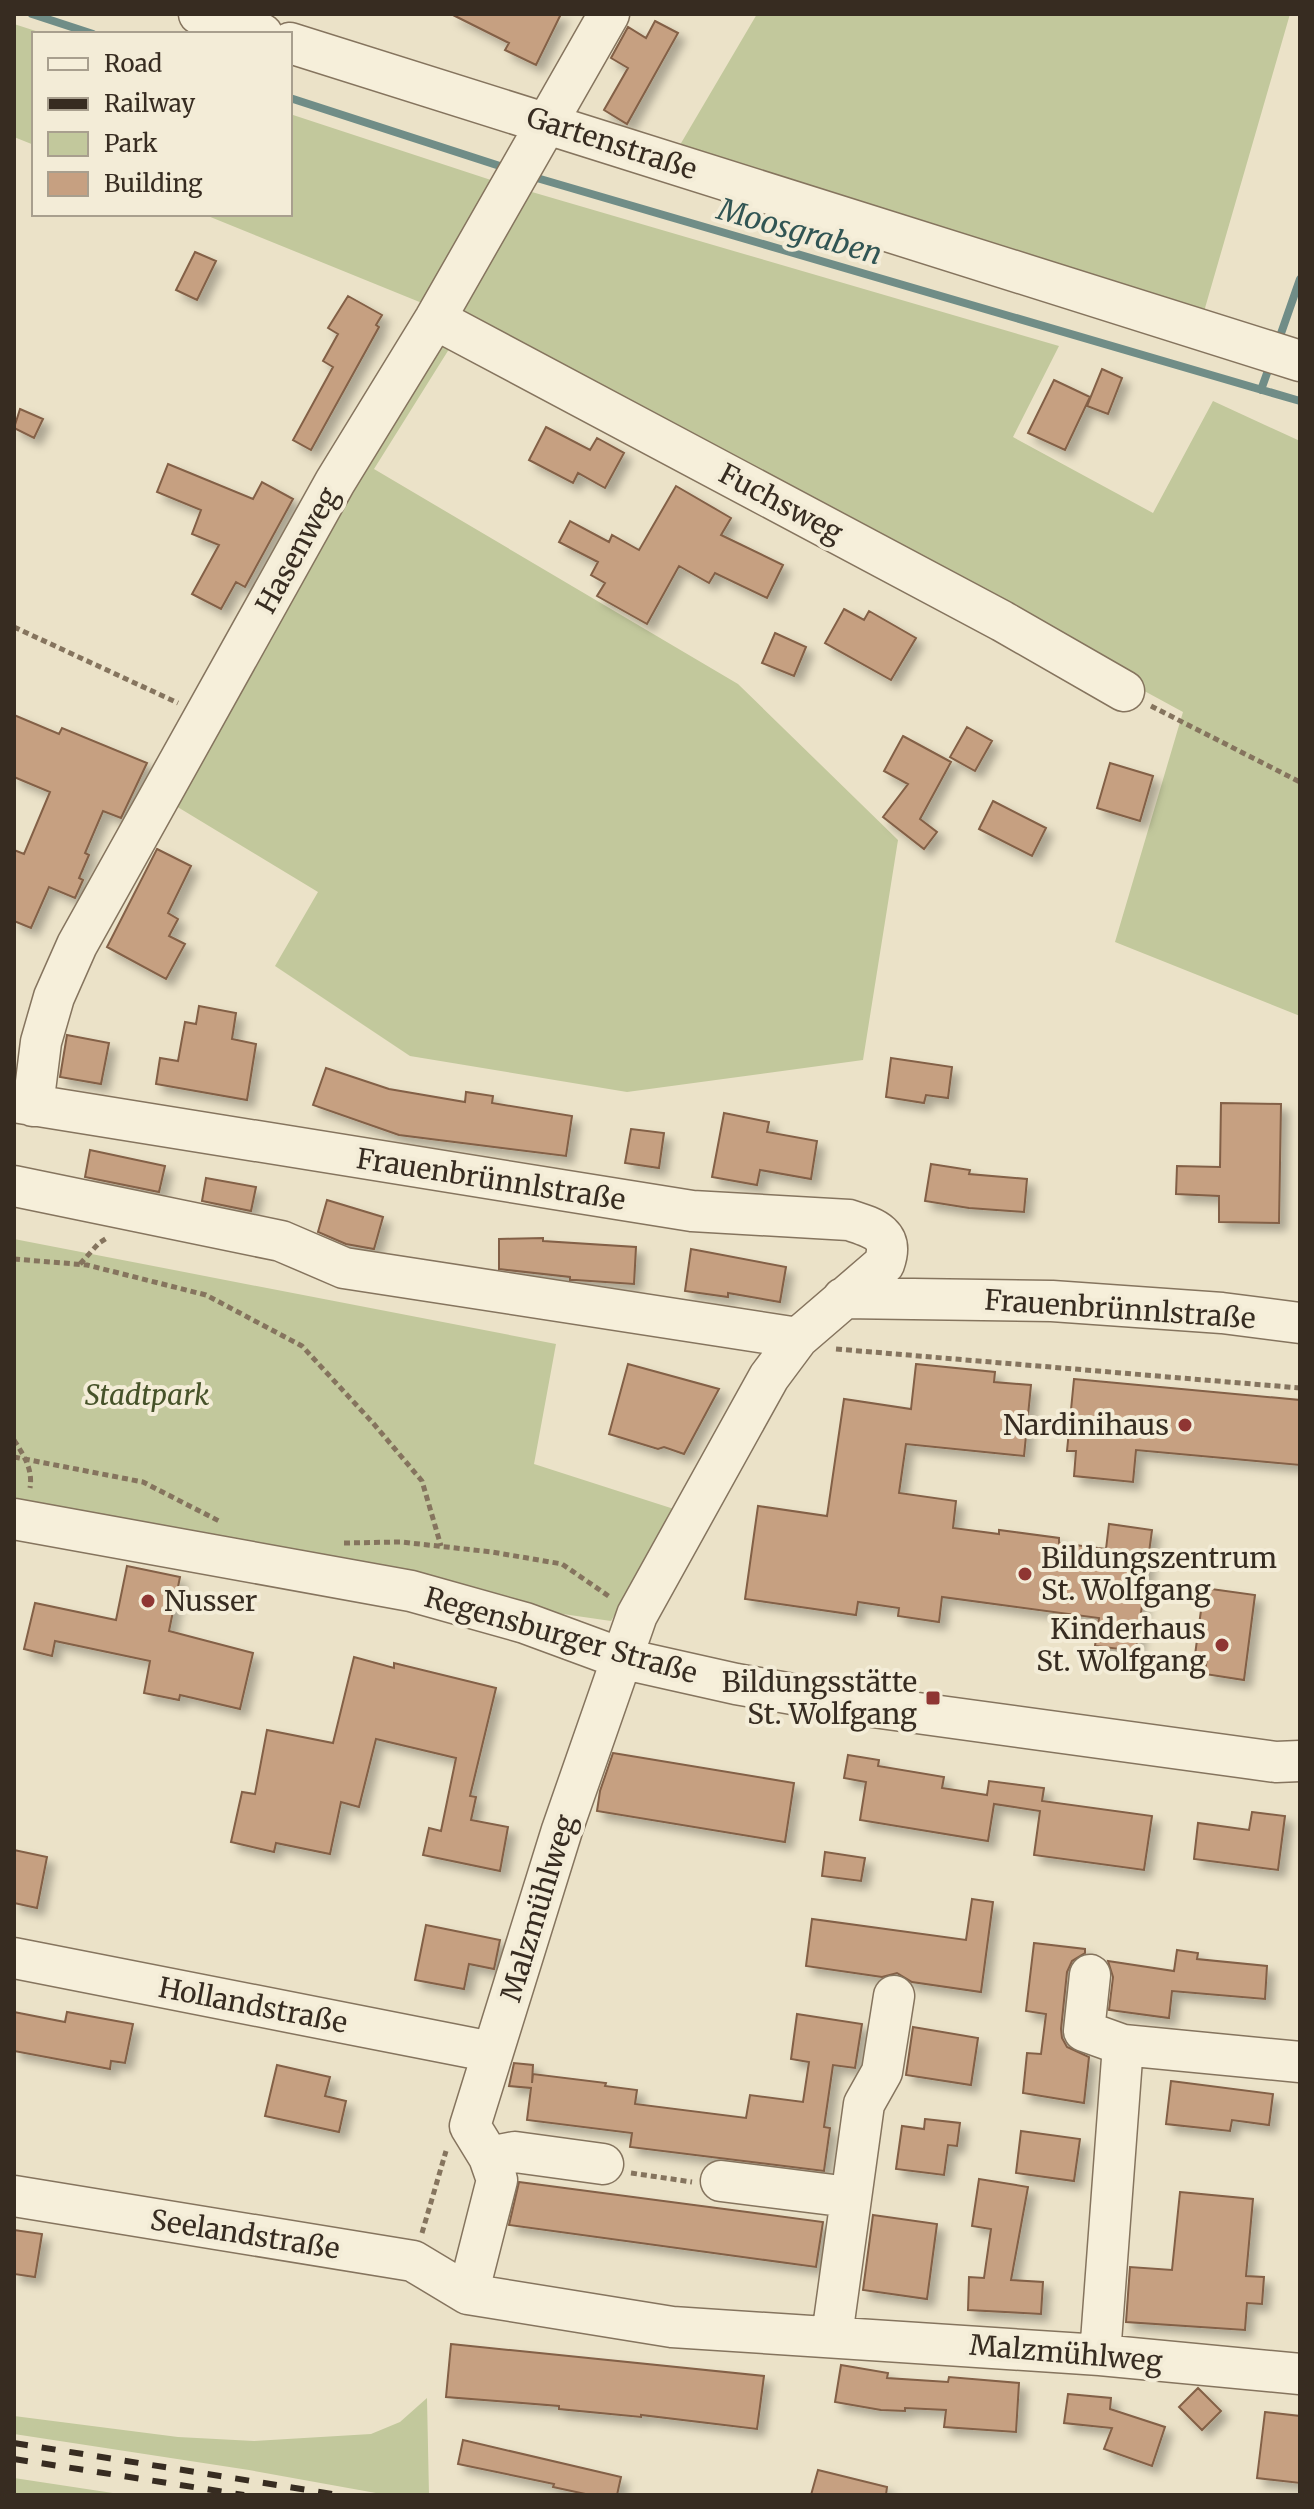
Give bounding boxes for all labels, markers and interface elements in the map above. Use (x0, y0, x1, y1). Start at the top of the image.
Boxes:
legend (32, 32, 292, 216)
text: Road (104, 48, 162, 79)
text: Railway (104, 88, 195, 119)
street label: Gartenstraße (522, 99, 702, 187)
text: Park (104, 128, 158, 159)
text: Building (104, 168, 203, 199)
water label: Moosgraben (712, 189, 887, 273)
street label: Fuchsweg (713, 455, 849, 551)
street label: Hasenweg (248, 480, 346, 620)
street label: Frauenbrünnlstraße (354, 1140, 628, 1218)
street label: Frauenbrünnlstraße (983, 1282, 1257, 1336)
park label: Stadtpark (85, 1377, 209, 1413)
place label: Nardinihaus (1003, 1407, 1169, 1443)
marker: Nardinihaus (1176, 1416, 1194, 1434)
place label: Bildungszentrum St. Wolfgang (1041, 1540, 1277, 1608)
marker: Bildungszentrum St. Wolfgang (1016, 1565, 1034, 1583)
street label: Regensburger Straße (420, 1579, 702, 1691)
place label: Nusser (164, 1583, 257, 1619)
marker: Nusser (139, 1592, 157, 1610)
place label: Kinderhaus St. Wolfgang (1036, 1611, 1206, 1679)
marker: Kinderhaus St. Wolfgang (1213, 1636, 1231, 1654)
place label: Bildungsstätte St. Wolfgang (722, 1664, 917, 1732)
marker: Bildungsstätte St. Wolfgang (924, 1689, 942, 1707)
street label: Malzmühlweg (492, 1810, 584, 2006)
street label: Hollandstraße (156, 1969, 350, 2041)
street label: Seelandstraße (148, 2201, 342, 2267)
street label: Malzmühlweg (968, 2327, 1164, 2379)

